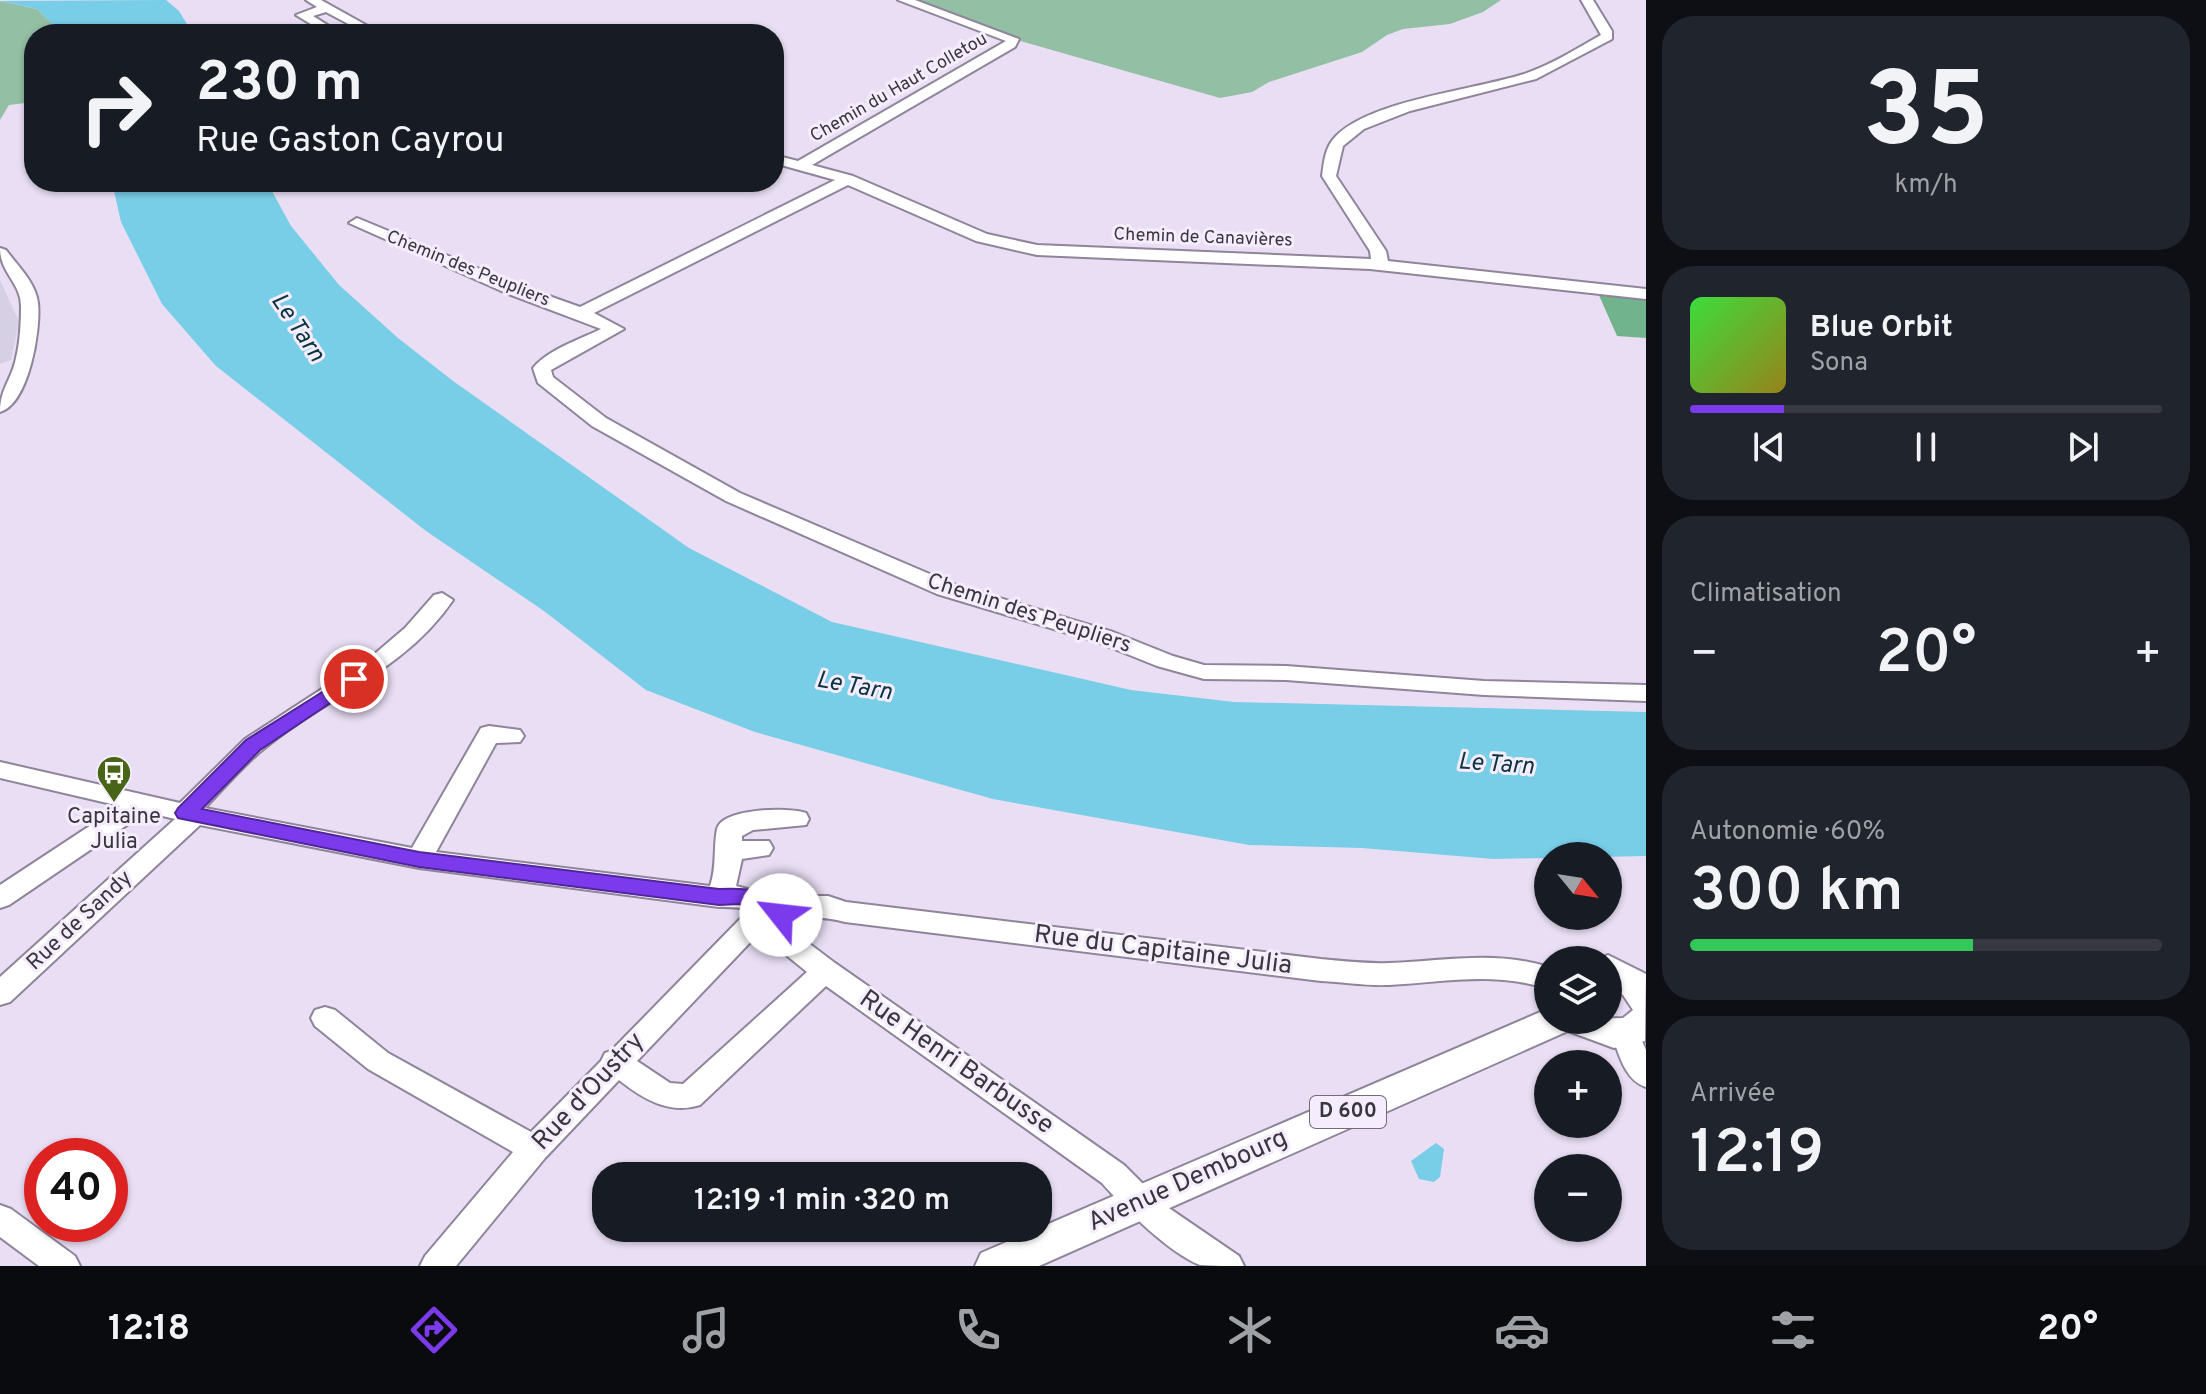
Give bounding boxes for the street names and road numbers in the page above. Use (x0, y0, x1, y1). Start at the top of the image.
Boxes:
street label: Chemin du Haut Colletou (806, 28, 992, 148)
street label: Chemin de Canavières (1113, 223, 1293, 253)
street label: Chemin des Peupliers (383, 226, 553, 312)
street label: Chemin des Peupliers (924, 568, 1134, 660)
street label: Rue de Sandy (22, 865, 138, 977)
street label: Rue du Capitaine Julia (1032, 919, 1294, 983)
street label: Rue Henri Barbusse (852, 983, 1060, 1143)
street label: Rue d'Oustry (526, 1026, 652, 1158)
road number: D 600 (1310, 1096, 1386, 1128)
street label: Avenue Dembourg (1083, 1122, 1293, 1240)

